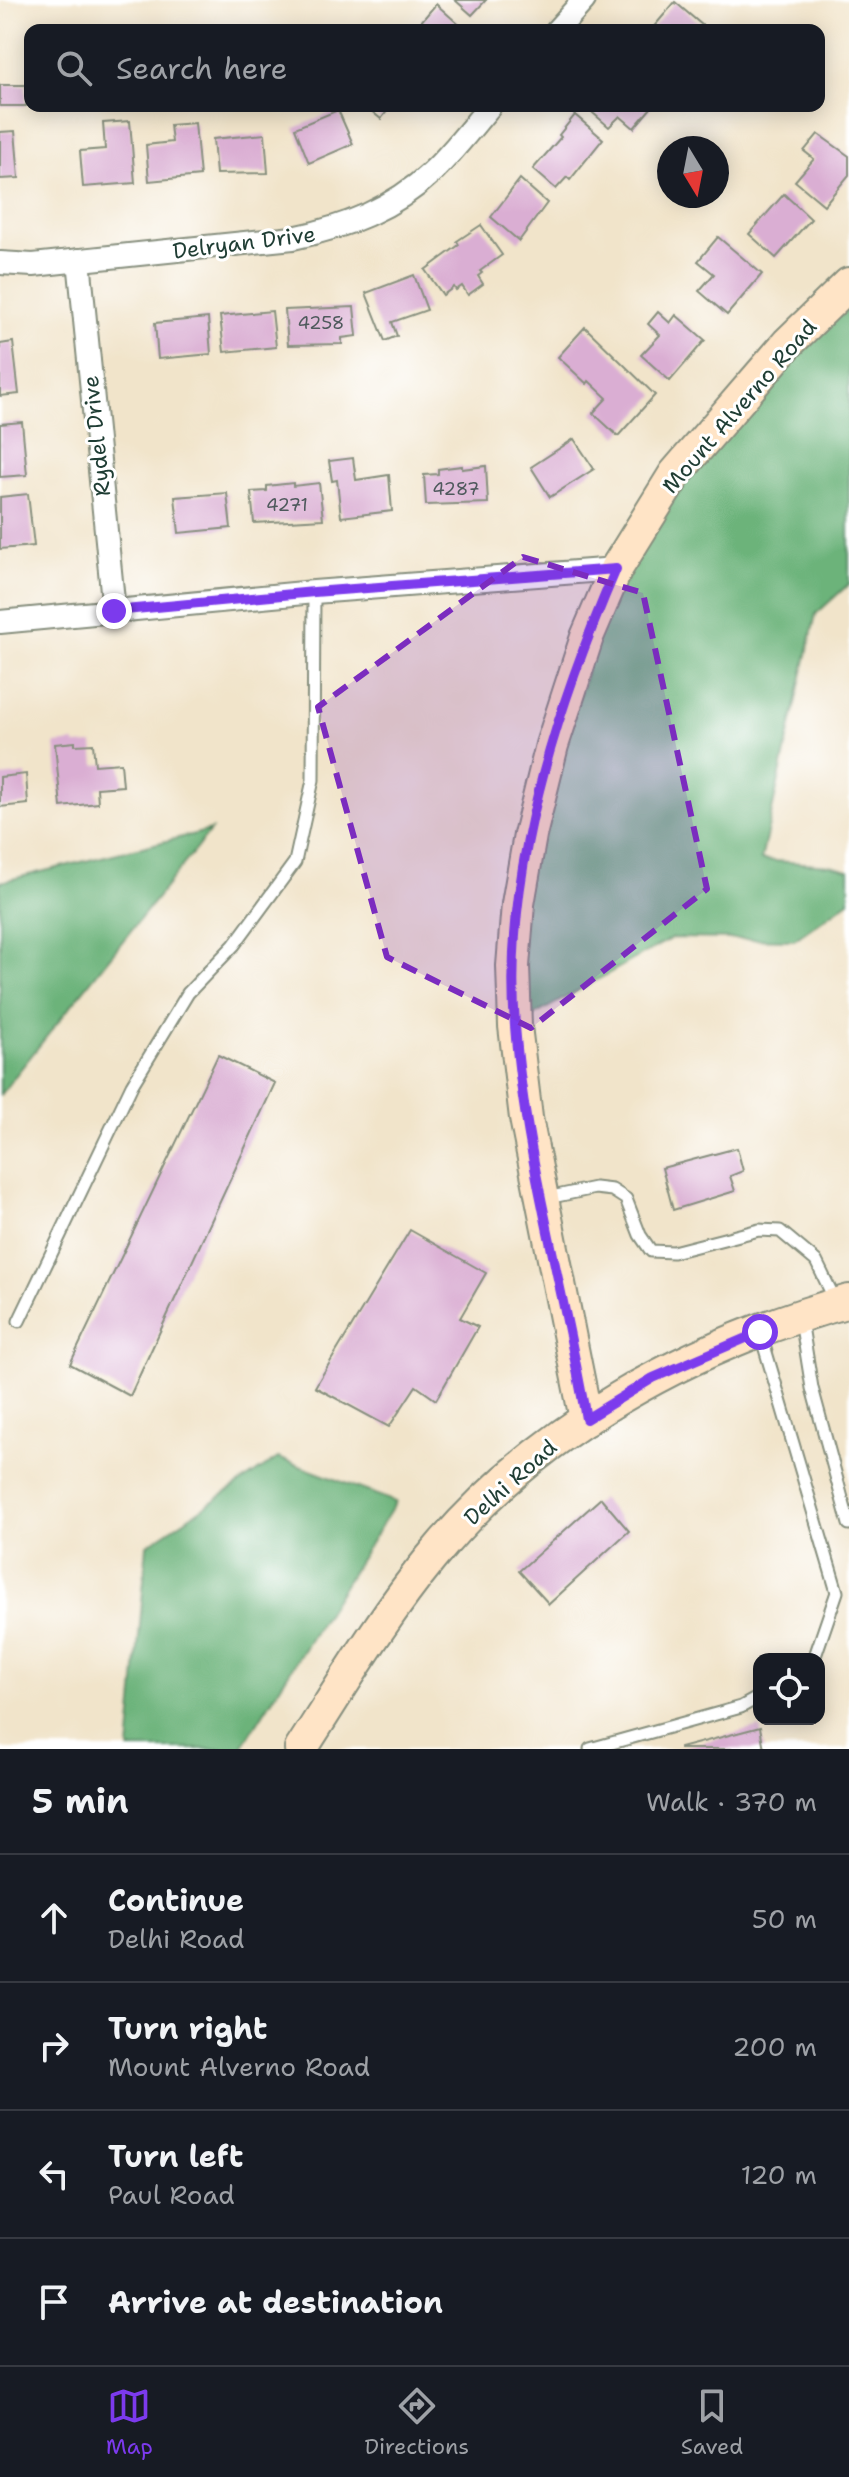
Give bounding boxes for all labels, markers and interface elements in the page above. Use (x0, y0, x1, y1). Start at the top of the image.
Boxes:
search box (24, 24, 825, 112)
icon: search (52, 46, 96, 90)
text: Search here (116, 48, 287, 89)
north arrow (657, 136, 729, 208)
street label: Delryan Drive (171, 219, 317, 266)
house number: 4258 (298, 311, 344, 335)
street label: Mount Alverno Road (656, 313, 823, 500)
street label: Rydel Drive (76, 374, 117, 498)
house number: 4287 (432, 477, 480, 501)
house number: 4271 (266, 493, 308, 517)
route end (96, 593, 132, 629)
route start (742, 1314, 778, 1350)
street label: Delhi Road (458, 1433, 563, 1532)
map controls (753, 1653, 825, 1725)
button: locate (753, 1653, 825, 1725)
text: 5 min (32, 1778, 129, 1824)
text: Walk · 370 m (646, 1784, 817, 1819)
text: Continue (108, 1880, 244, 1921)
icon: ahead (32, 1896, 76, 1940)
text: 50 m (752, 1901, 817, 1936)
text: Delhi Road (108, 1921, 245, 1956)
text: Turn right (108, 2008, 267, 2049)
icon: right (32, 2024, 76, 2068)
text: 200 m (732, 2029, 817, 2064)
text: Mount Alverno Road (108, 2049, 370, 2084)
text: Turn left (108, 2136, 243, 2177)
icon: left (32, 2152, 76, 2196)
text: 120 m (741, 2157, 817, 2192)
text: Paul Road (108, 2177, 235, 2212)
icon: arrive (32, 2280, 76, 2324)
text: Arrive at destination (108, 2282, 443, 2323)
tab: Map (106, 2384, 153, 2461)
tab: Directions (364, 2384, 469, 2461)
tab: Saved (681, 2384, 743, 2461)

